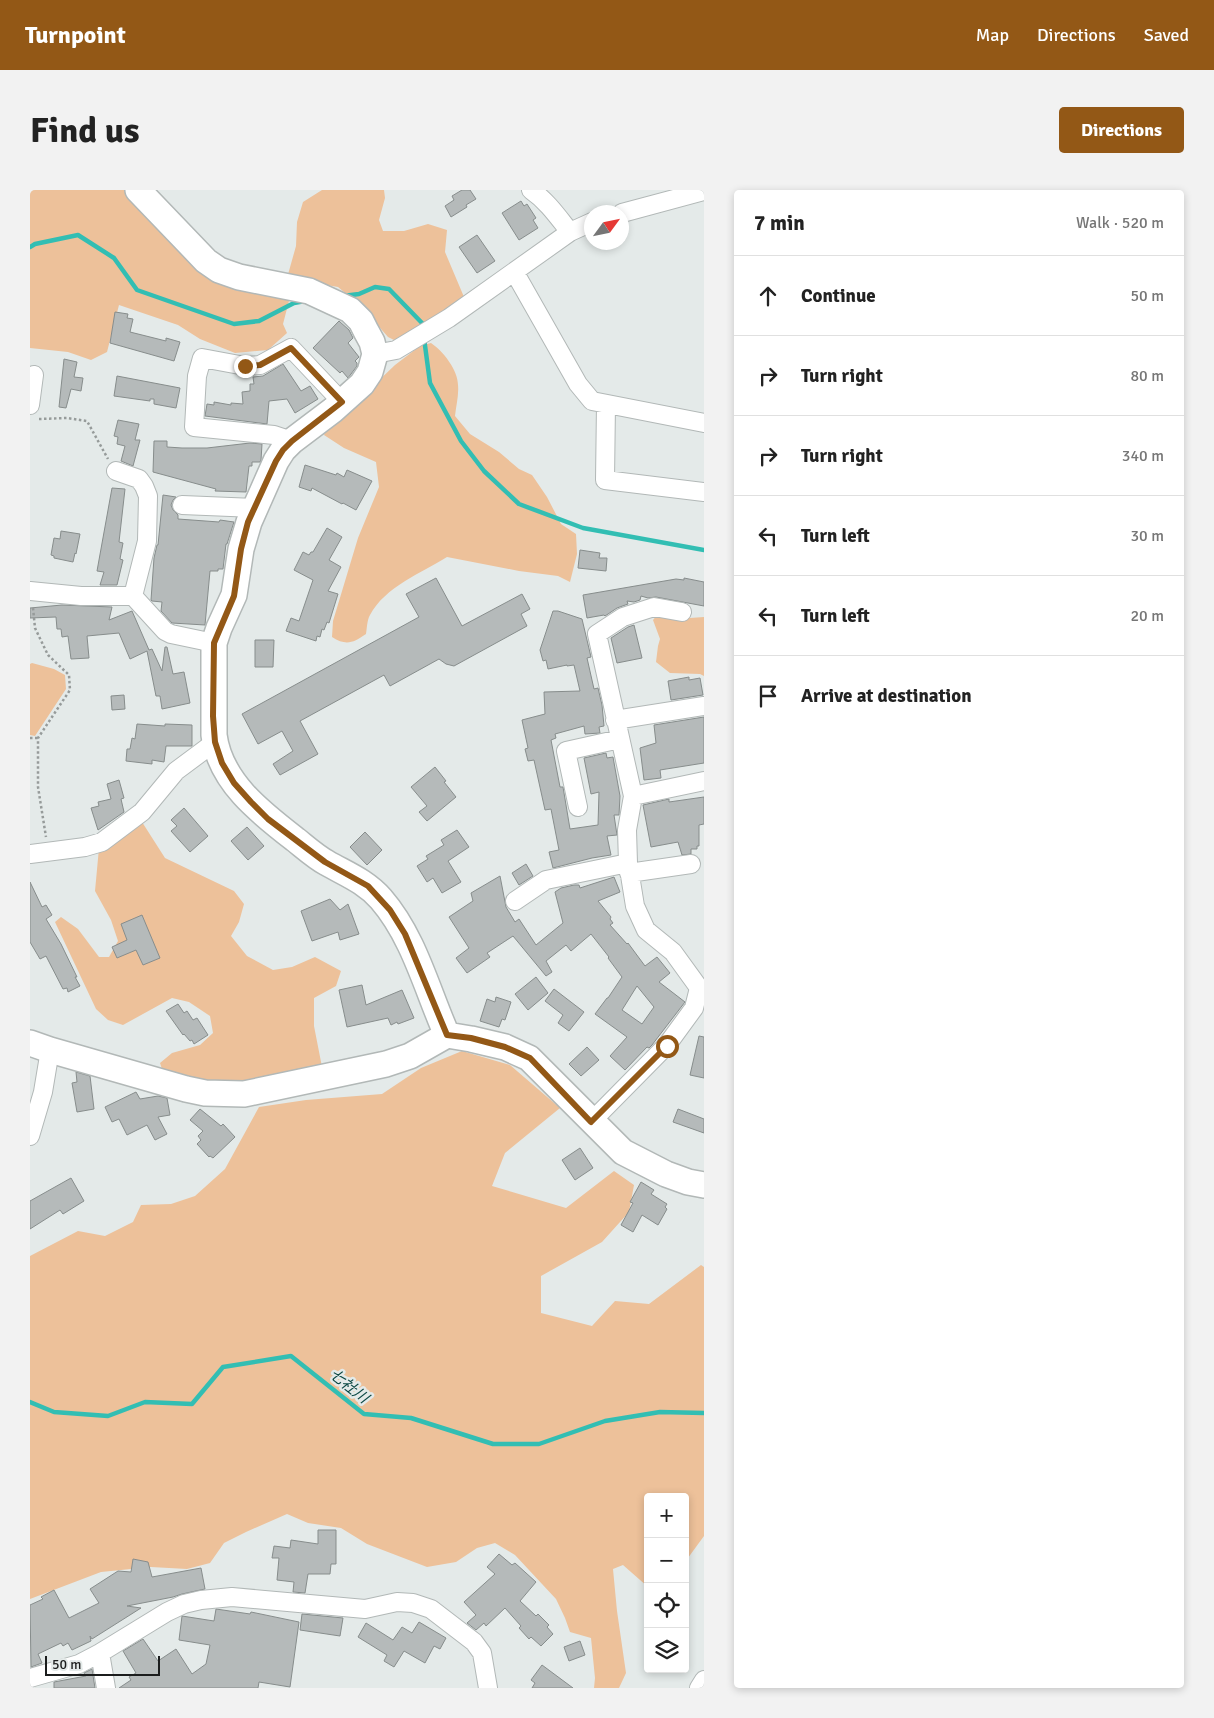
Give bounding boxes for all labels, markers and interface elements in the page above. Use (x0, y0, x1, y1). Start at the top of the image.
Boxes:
text: Turnpoint (25, 20, 126, 50)
text: Map (976, 24, 1009, 46)
text: Directions (1037, 24, 1116, 46)
text: Saved (1144, 24, 1189, 46)
button: Directions (1059, 107, 1184, 153)
text: Find us (30, 109, 140, 152)
north arrow (584, 205, 629, 250)
text: 7 min (754, 210, 805, 236)
text: Walk · 520 m (1076, 213, 1164, 233)
icon: ahead (754, 282, 782, 310)
text: Continue (801, 284, 876, 308)
text: 50 m (1130, 286, 1164, 306)
route end (234, 355, 257, 378)
icon: right (754, 362, 782, 390)
text: Turn right (801, 364, 883, 388)
text: 80 m (1130, 366, 1164, 386)
icon: right (754, 442, 782, 470)
text: Turn right (801, 444, 883, 468)
text: 340 m (1122, 446, 1164, 466)
icon: left (754, 522, 782, 550)
text: Turn left (801, 524, 870, 548)
text: 30 m (1130, 526, 1164, 546)
icon: left (754, 602, 782, 630)
text: Turn left (801, 604, 870, 628)
text: 20 m (1130, 606, 1164, 626)
icon: arrive (754, 682, 782, 710)
text: Arrive at destination (801, 684, 972, 708)
route start (656, 1035, 679, 1058)
water label: 七社川 (326, 1365, 374, 1408)
map controls (644, 1493, 689, 1673)
button: + (644, 1493, 689, 1538)
button: − (644, 1538, 689, 1583)
button: locate (644, 1583, 689, 1628)
button: layers (644, 1628, 689, 1673)
scale bar (45, 1653, 160, 1676)
text: 50 m (52, 1656, 81, 1673)

